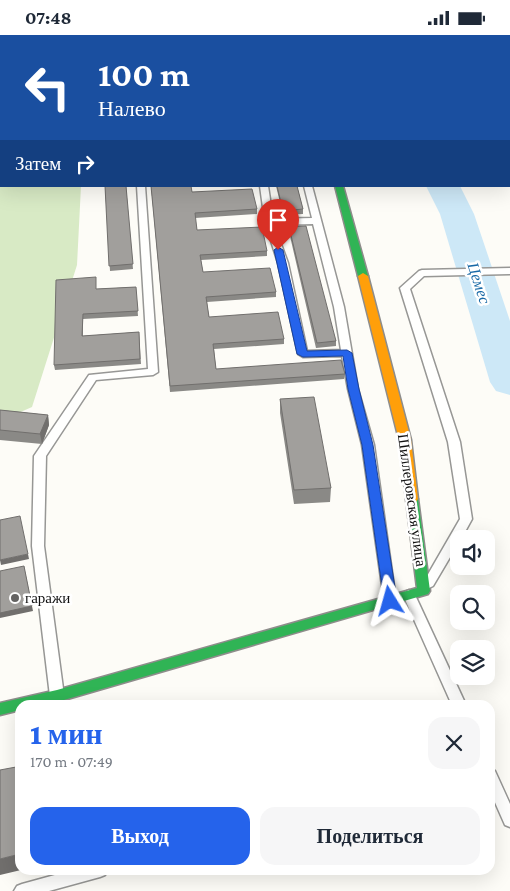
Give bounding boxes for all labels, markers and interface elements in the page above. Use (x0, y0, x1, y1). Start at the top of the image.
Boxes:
text: 07:48 (25, 7, 72, 28)
icon: left (15, 55, 80, 120)
text: 100 m (98, 55, 190, 94)
text: Налево (98, 96, 166, 121)
icon: right (71, 150, 99, 178)
text: Затем (15, 153, 61, 174)
pin (257, 199, 299, 250)
icon: arrive (264, 206, 292, 234)
water label: Цемес (463, 259, 494, 306)
street label: Шиллеровская улица (395, 433, 429, 568)
map controls (450, 530, 495, 685)
button: sound (450, 530, 495, 575)
position arrow (363, 574, 415, 626)
button: search (450, 585, 495, 630)
place label: гаражи (25, 590, 70, 606)
marker: гаражи (9, 592, 21, 604)
button: layers (450, 640, 495, 685)
text: 1 мин (30, 717, 103, 750)
button: close (428, 717, 480, 769)
text: 170 m · 07:49 (30, 753, 113, 770)
button: Выход (30, 807, 250, 865)
button: Поделиться (260, 807, 480, 865)

